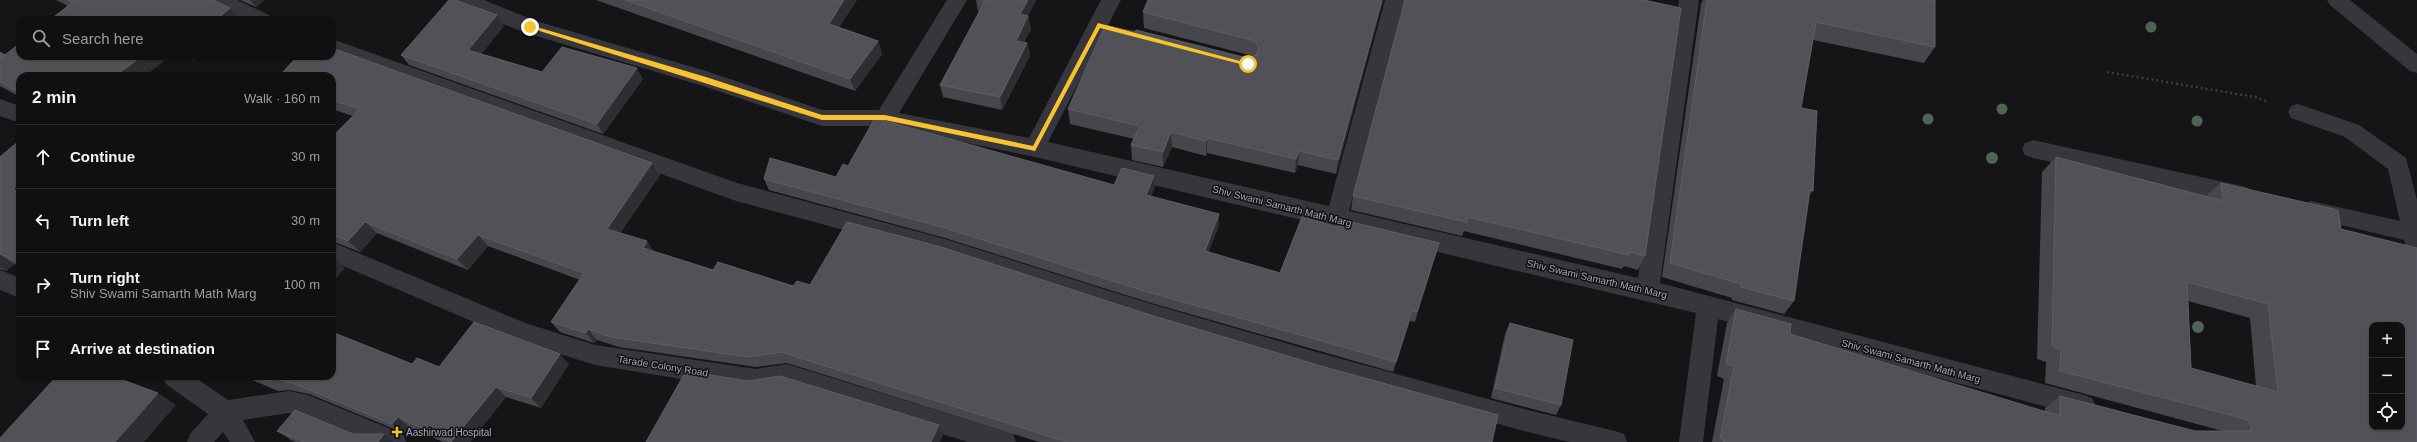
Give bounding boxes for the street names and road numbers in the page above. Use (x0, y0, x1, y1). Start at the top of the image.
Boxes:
street label: Shiv Swami Samarth Math Marg (1211, 183, 1353, 229)
street label: Shiv Swami Samarth Math Marg (1526, 258, 1668, 300)
street label: Shiv Swami Samarth Math Marg (1840, 337, 1982, 385)
street label: Tarade Colony Road (617, 353, 709, 379)

